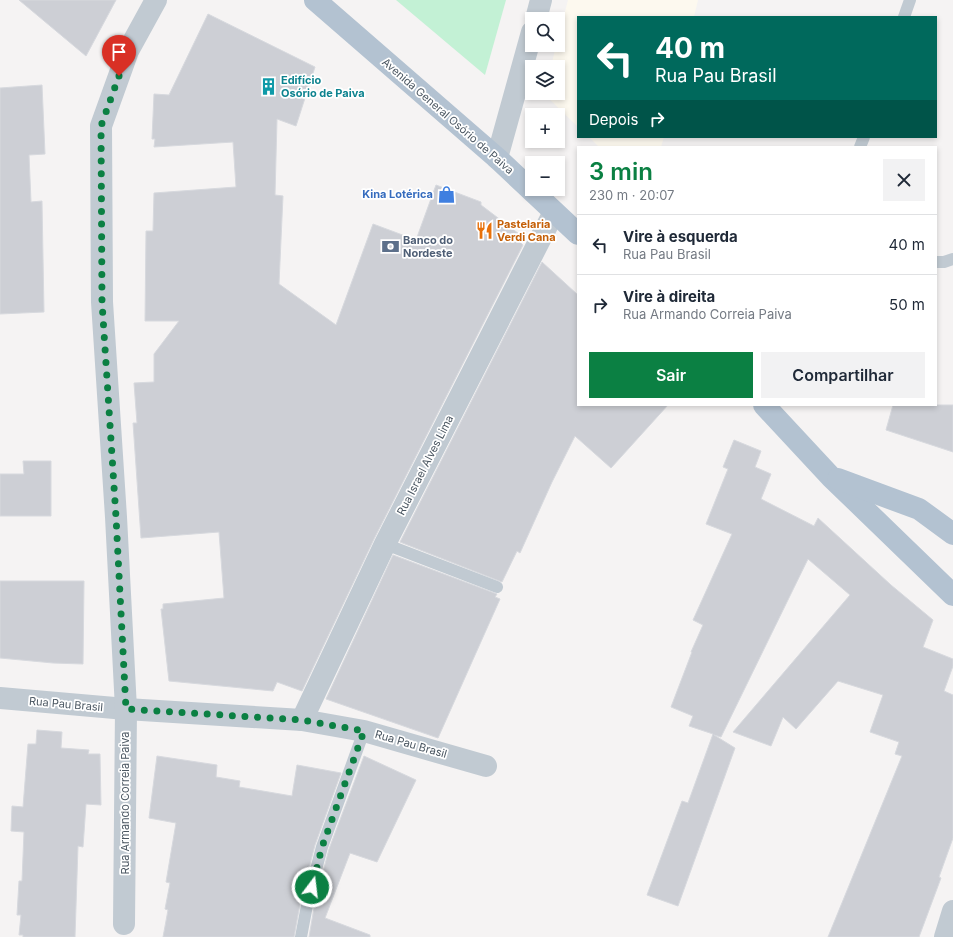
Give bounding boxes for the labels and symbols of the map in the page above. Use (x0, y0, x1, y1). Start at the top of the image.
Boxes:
pin (102, 35, 136, 76)
street label: Avenida General Osório de Paiva (379, 55, 517, 177)
place label: Edifício Osório de Paiva (281, 73, 365, 100)
building icon: Edifício Osório de Paiva (258, 76, 278, 96)
shop icon: Kina Lotérica (436, 184, 456, 204)
place label: Kina Lotérica (362, 187, 433, 201)
place label: Pastelaria Verdi Cana (497, 217, 556, 244)
restaurant icon: Pastelaria Verdi Cana (474, 220, 494, 240)
place label: Banco do Nordeste (403, 233, 453, 260)
bank icon: Banco do Nordeste (380, 236, 400, 256)
street label: Rua Israel Alves Lima (394, 413, 456, 517)
street label: Rua Pau Brasil (28, 694, 104, 714)
street label: Rua Pau Brasil (373, 727, 449, 761)
street label: Rua Armando Correia Paiva (118, 732, 132, 874)
position arrow (291, 866, 333, 908)

